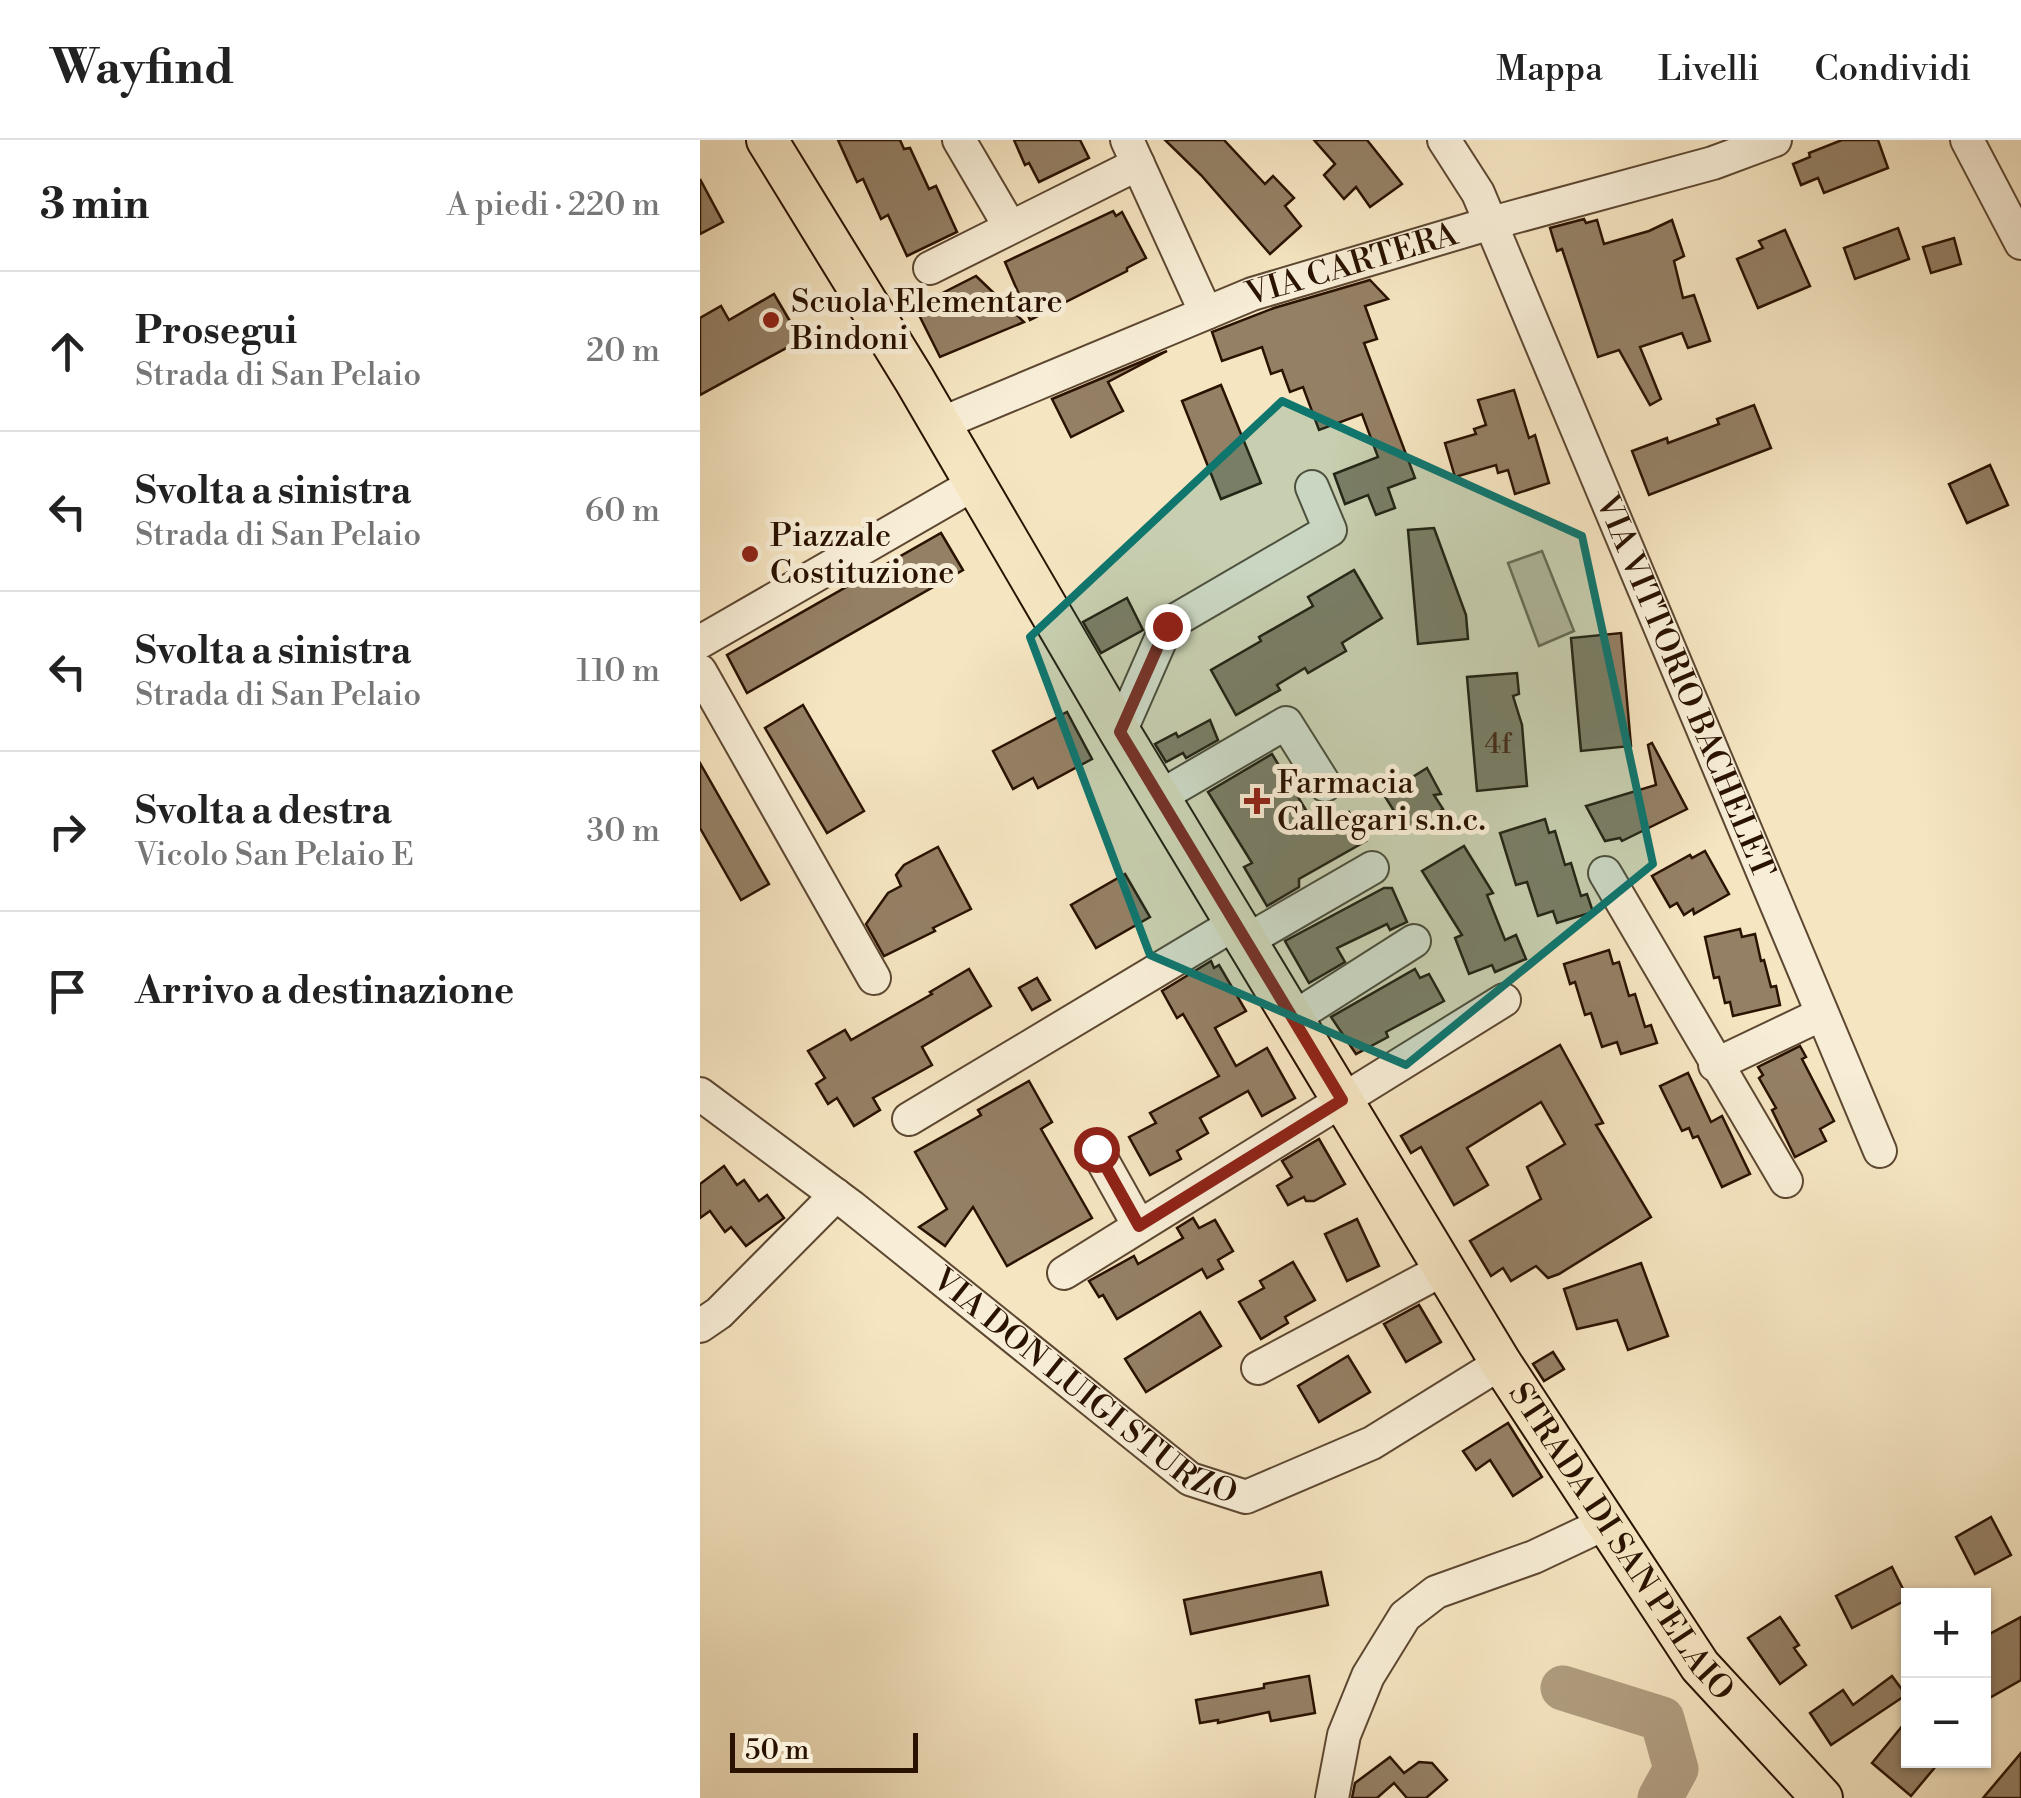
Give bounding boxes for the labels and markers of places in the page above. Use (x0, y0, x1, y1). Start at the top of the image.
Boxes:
place label: Scuola Elementare Bindoni (790, 282, 1063, 359)
marker: Scuola Elementare Bindoni (760, 309, 782, 331)
place label: Piazzale Costituzione (770, 516, 954, 593)
marker: Piazzale Costituzione (739, 543, 761, 565)
place label: Farmacia Callegari s.n.c. (1277, 763, 1486, 840)
marker: Farmacia Callegari s.n.c. (1246, 790, 1268, 812)

